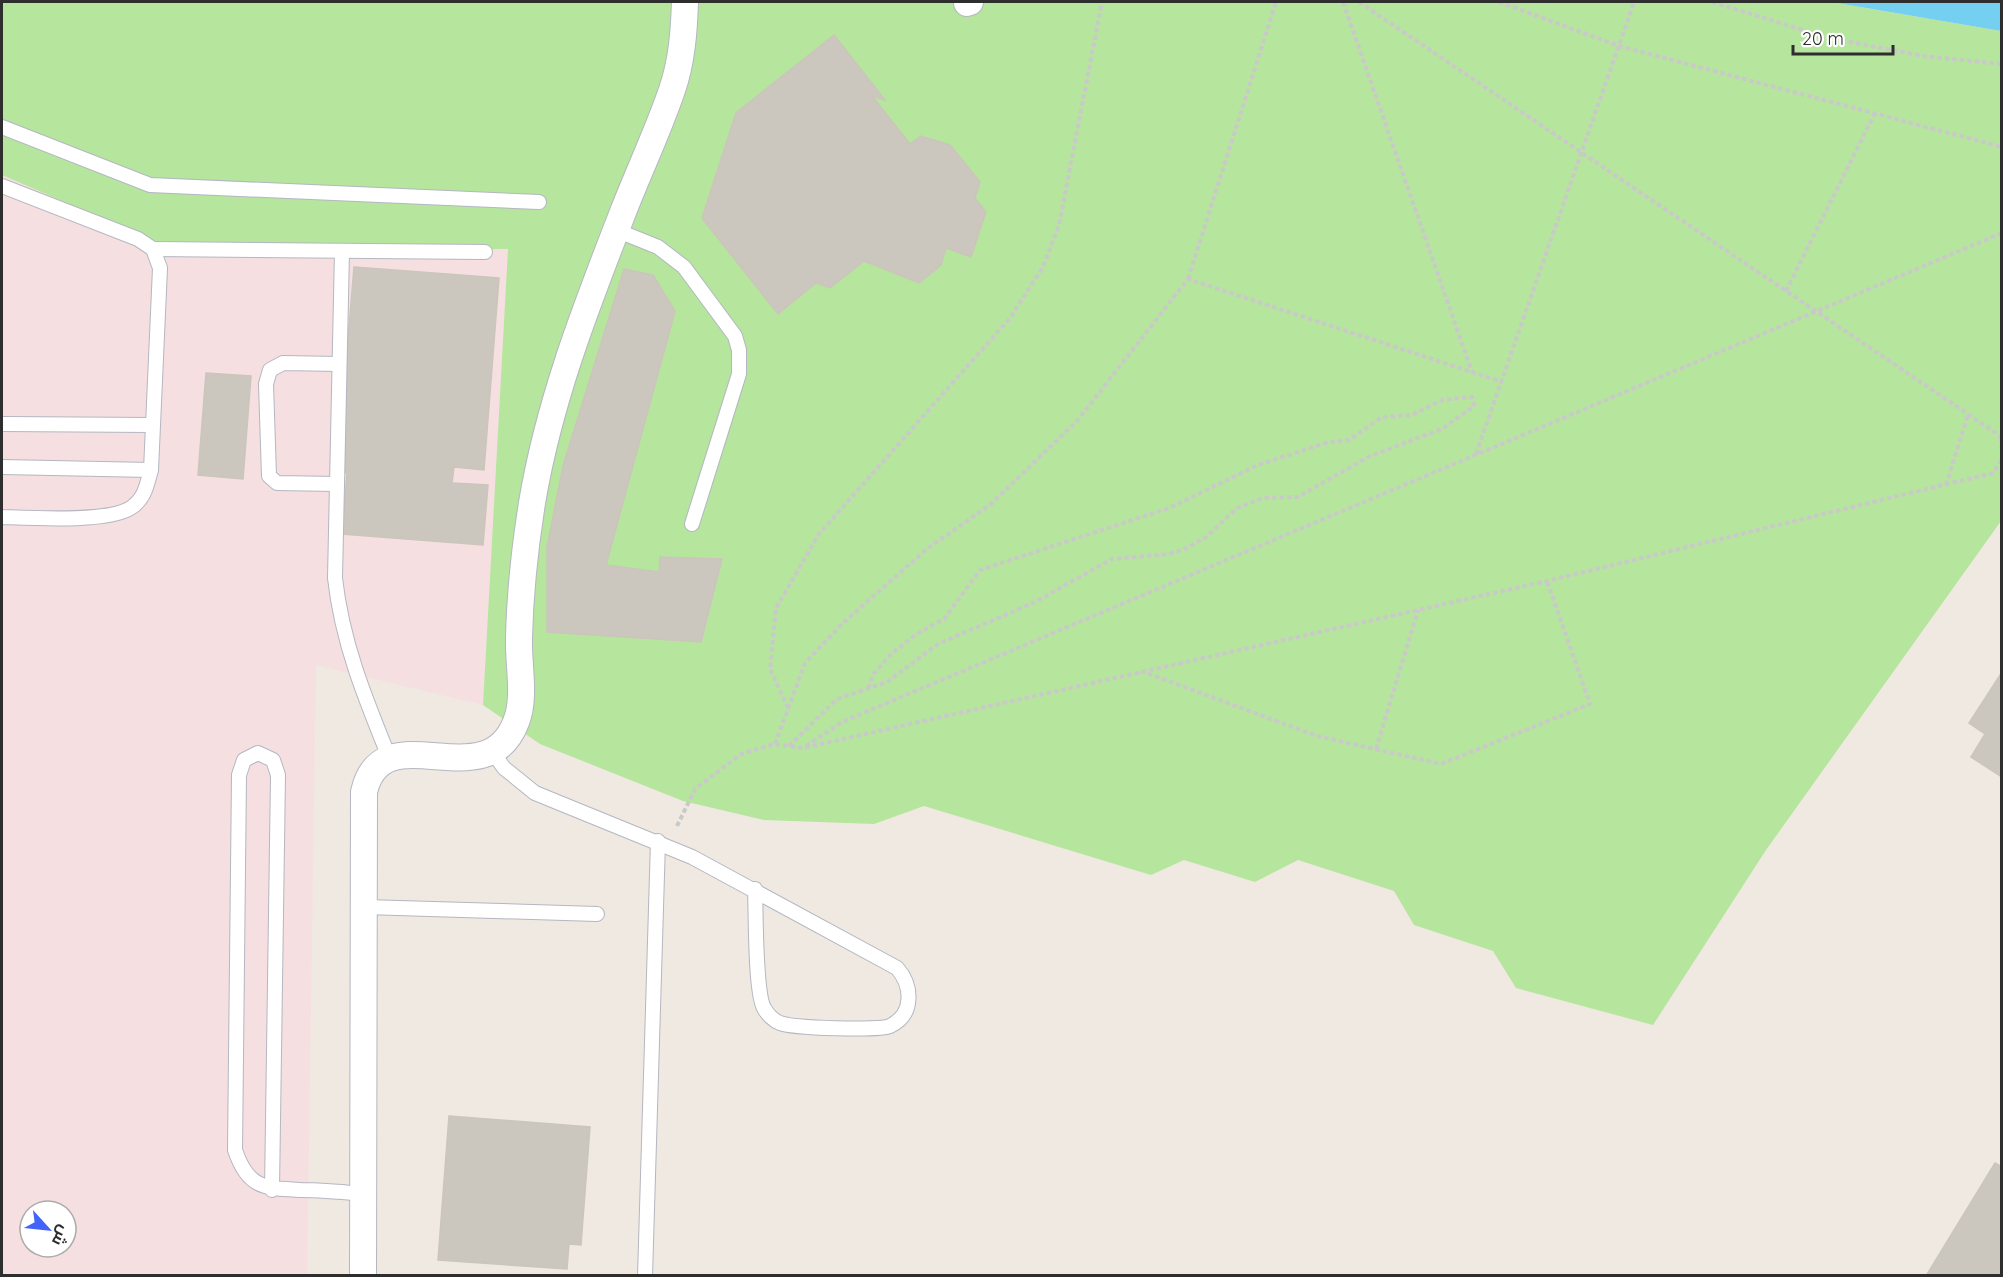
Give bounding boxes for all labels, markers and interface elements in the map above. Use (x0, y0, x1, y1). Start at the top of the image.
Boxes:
scale bar (1793, 18, 1894, 56)
text: 20 m (1802, 27, 1844, 50)
north arrow (18, 1199, 78, 1259)
text: ش (48, 1222, 75, 1249)

